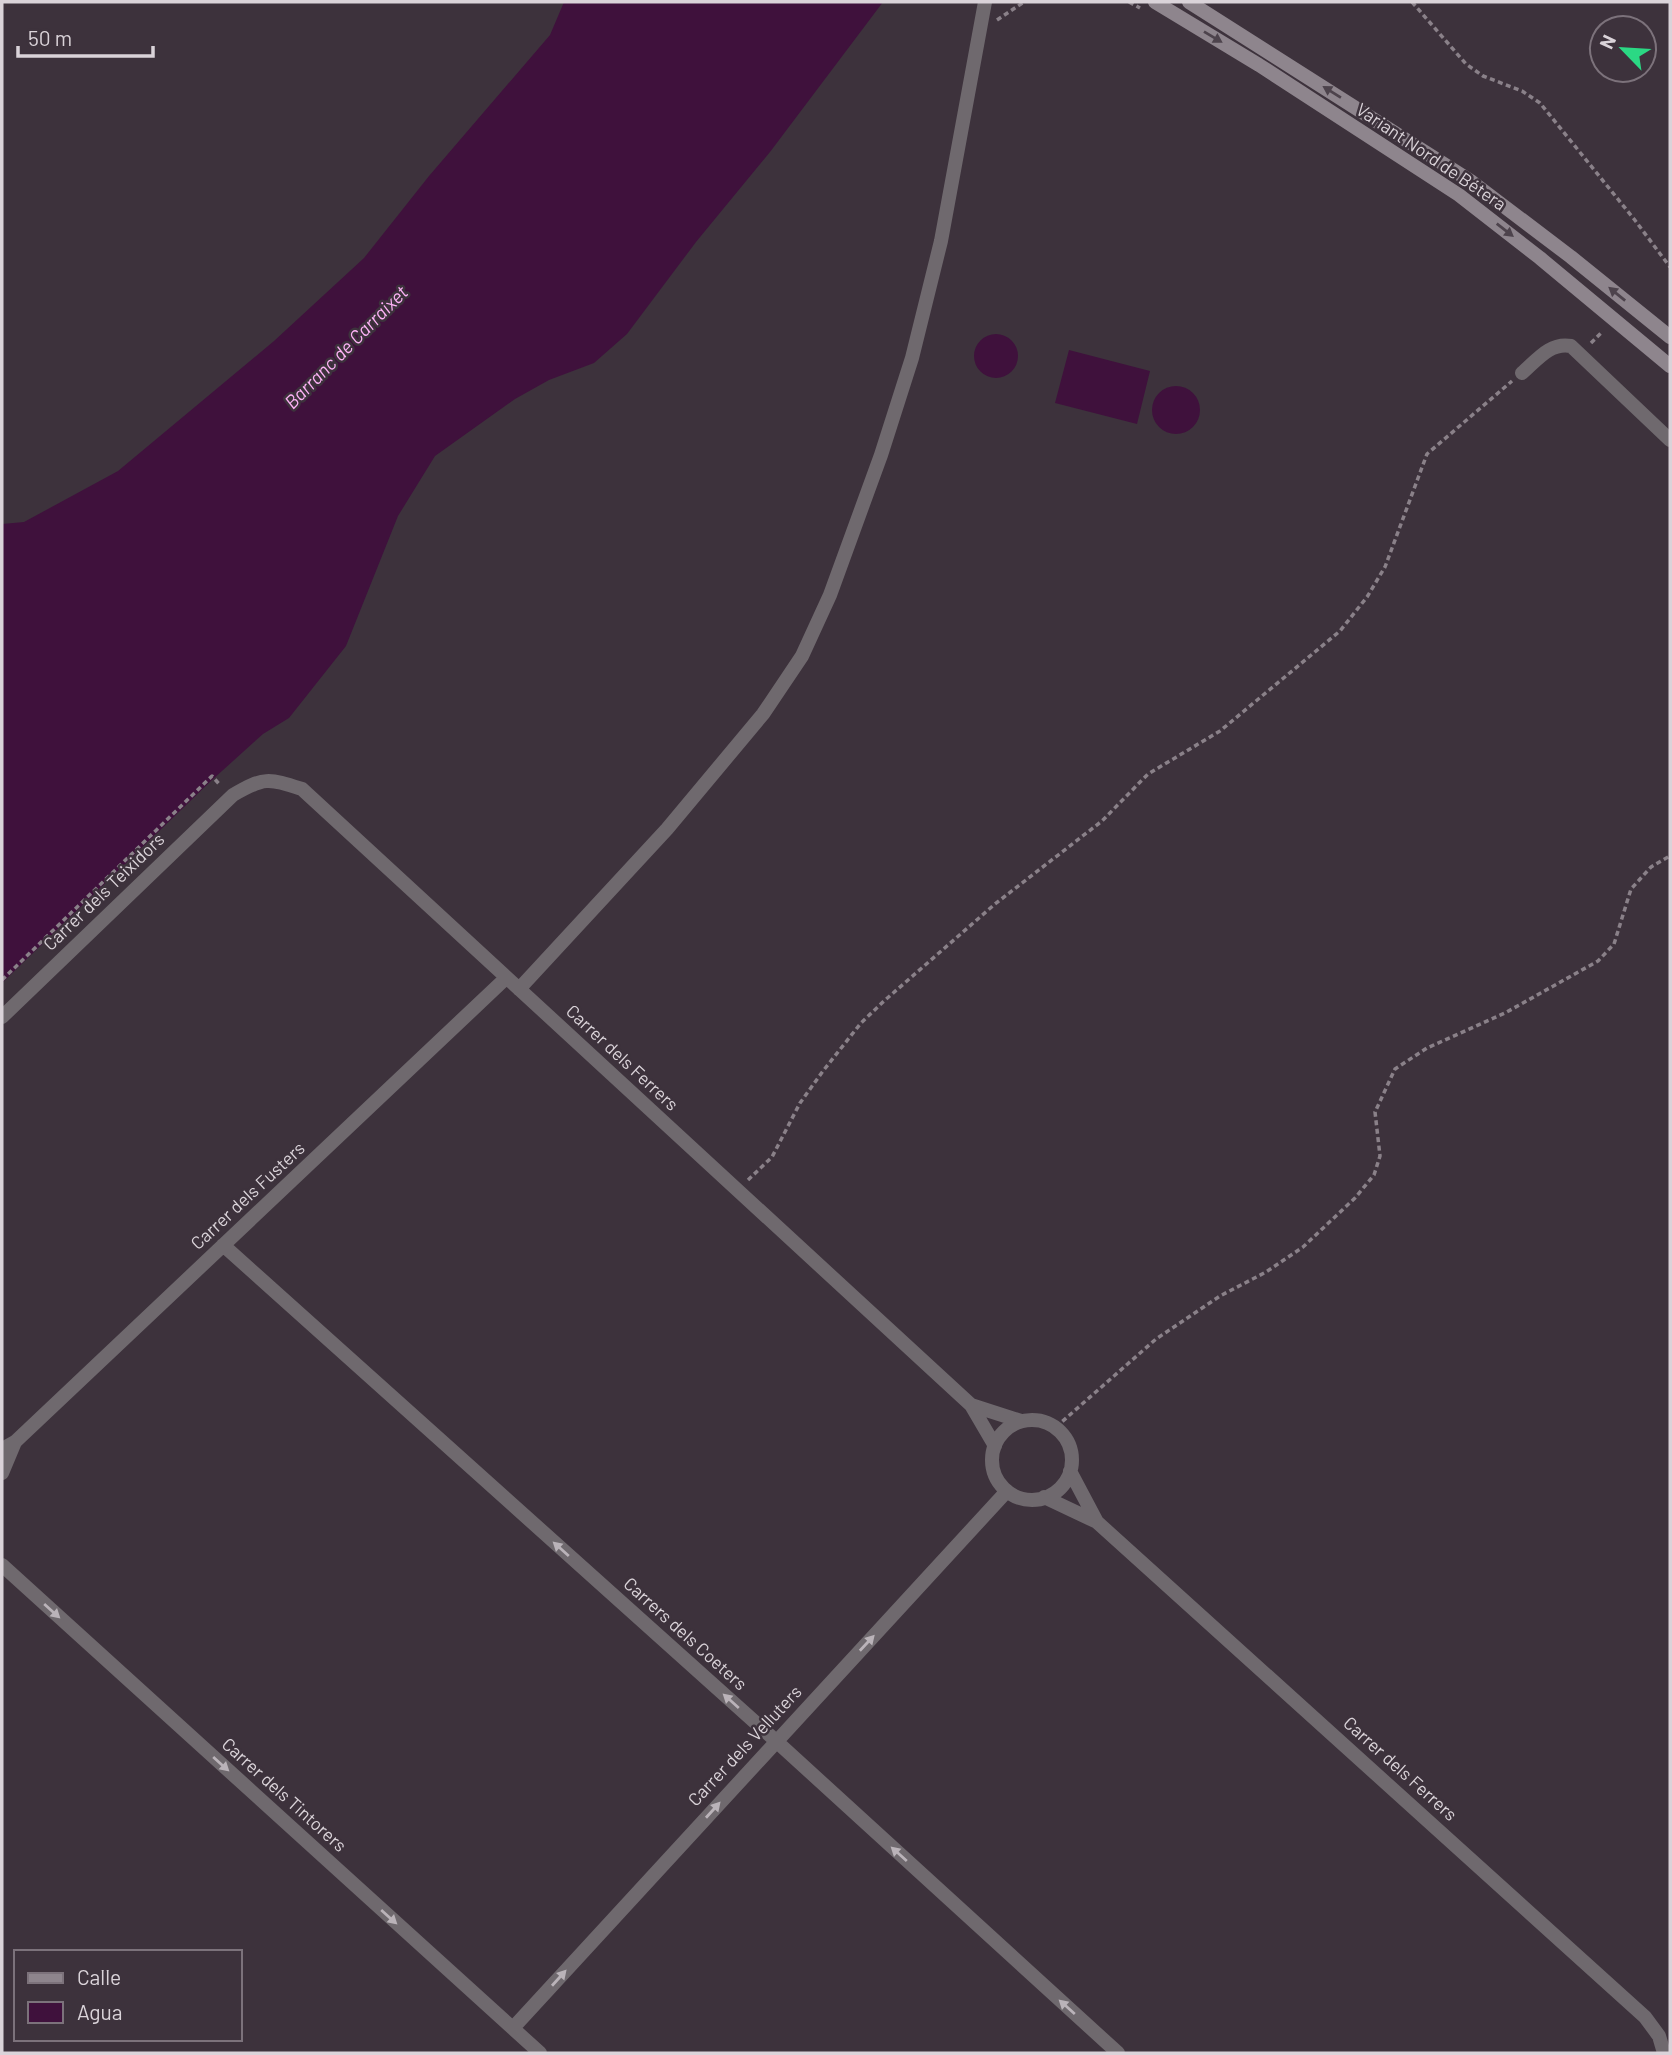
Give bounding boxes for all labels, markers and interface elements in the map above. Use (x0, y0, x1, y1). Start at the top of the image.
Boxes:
scale bar (18, 14, 152, 58)
north arrow (1588, 14, 1658, 84)
text: 50 m (28, 25, 72, 50)
one-way arrow (1204, 31, 1223, 44)
text: N (1594, 31, 1620, 52)
one-way arrow (1322, 85, 1342, 98)
street label: Variant Nord de Bétera (1352, 98, 1511, 215)
one-way arrow (1495, 223, 1513, 238)
water label: Barranc de Carraixet (279, 280, 412, 413)
one-way arrow (1609, 287, 1626, 302)
street label: Carrer dels Teixidors (38, 828, 168, 955)
street label: Carrer dels Ferrers (562, 1000, 683, 1115)
street label: Carrer dels Fusters (186, 1137, 309, 1254)
one-way arrow (553, 1542, 570, 1557)
street label: Carrers dels Coeters (619, 1572, 752, 1694)
one-way arrow (43, 1603, 61, 1619)
one-way arrow (858, 1635, 874, 1652)
street label: Carrer dels Velluters (683, 1680, 806, 1810)
one-way arrow (722, 1693, 740, 1709)
street label: Carrer dels Ferrers (1339, 1711, 1462, 1825)
street label: Carrer dels Tintorers (218, 1732, 352, 1856)
one-way arrow (212, 1756, 230, 1772)
one-way arrow (704, 1802, 720, 1819)
one-way arrow (890, 1846, 908, 1862)
one-way arrow (381, 1908, 398, 1924)
legend (14, 1950, 242, 2041)
text: Calle (77, 1964, 121, 1989)
one-way arrow (551, 1969, 567, 1987)
text: Agua (77, 1999, 123, 2024)
one-way arrow (1059, 2000, 1076, 2016)

